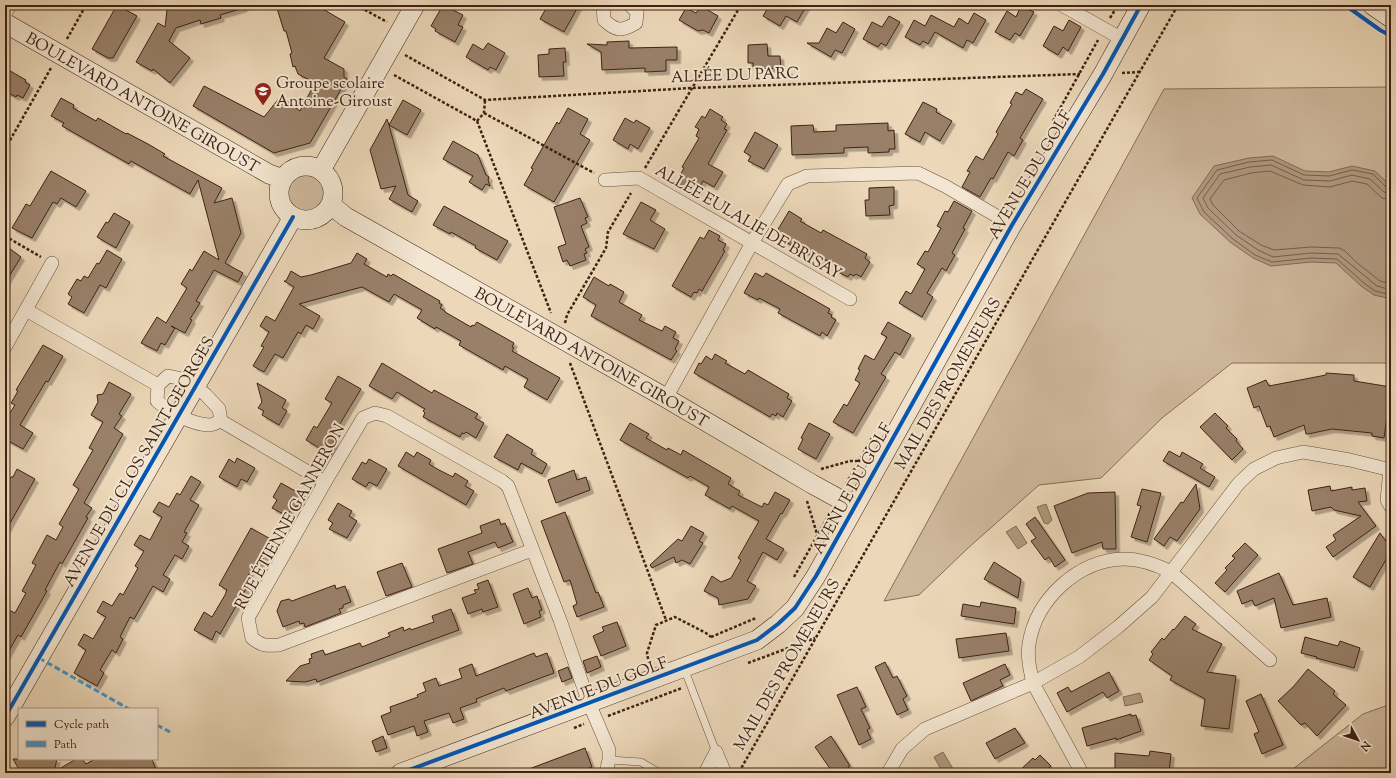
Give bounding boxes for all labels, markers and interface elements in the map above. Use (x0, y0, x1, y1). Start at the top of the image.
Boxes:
street label: BOULEVARD ANTOINE GIROUST (21, 28, 263, 180)
street label: ALLÉE DU PARC (670, 63, 800, 90)
place label: Groupe scolaire Antoine-Giroust (276, 73, 393, 114)
school or university icon: Groupe scolaire Antoine-Giroust (253, 81, 273, 106)
street label: AVENUE DU GOLF (984, 106, 1079, 244)
street label: ALLÉE EULALIE DE BRISAY (650, 160, 846, 286)
street label: BOULEVARD ANTOINE GIROUST (469, 283, 712, 435)
street label: MAIL DES PROMENEURS (890, 294, 1008, 475)
street label: AVENUE DU CLOS SAINT-GEORGES (59, 333, 222, 592)
street label: AVENUE DU GOLF (808, 419, 899, 559)
street label: RUE ÉTIENNE GANNERON (230, 420, 352, 614)
street label: MAIL DES PROMENEURS (729, 575, 847, 756)
street label: AVENUE DU GOLF (526, 652, 672, 726)
legend (18, 708, 158, 760)
text: Cycle path (54, 716, 109, 734)
north arrow (1338, 720, 1378, 760)
text: Path (54, 736, 77, 754)
text: N (1356, 737, 1374, 754)

